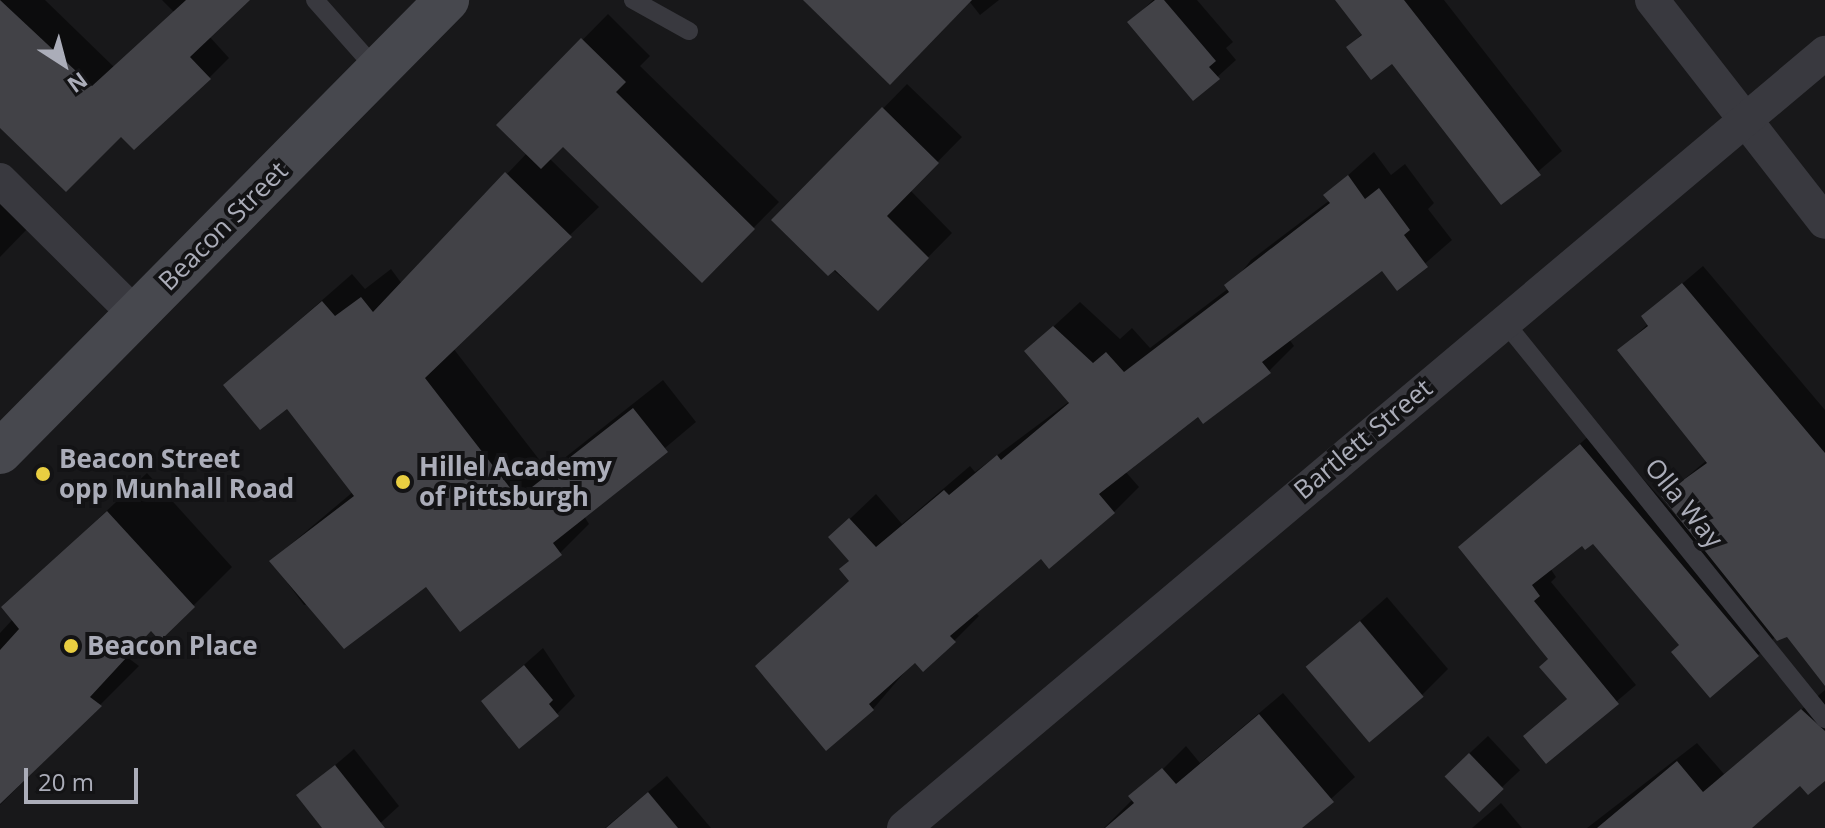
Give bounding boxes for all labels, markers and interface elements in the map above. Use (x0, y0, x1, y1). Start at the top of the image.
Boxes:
north arrow (24, 24, 104, 104)
text: N (62, 66, 94, 101)
street label: Beacon Street (152, 155, 294, 297)
street label: Bartlett Street (1288, 372, 1438, 506)
place label: Beacon Street opp Munhall Road (59, 443, 294, 504)
place label: Hillel Academy of Pittsburgh (419, 451, 612, 512)
street label: Olla Way (1639, 452, 1729, 554)
marker: Beacon Street opp Munhall Road (34, 465, 52, 483)
marker: Hillel Academy of Pittsburgh (394, 473, 412, 491)
place label: Beacon Place (87, 630, 258, 662)
marker: Beacon Place (62, 637, 80, 655)
scale bar (28, 752, 142, 802)
text: 20 m (38, 765, 94, 798)

